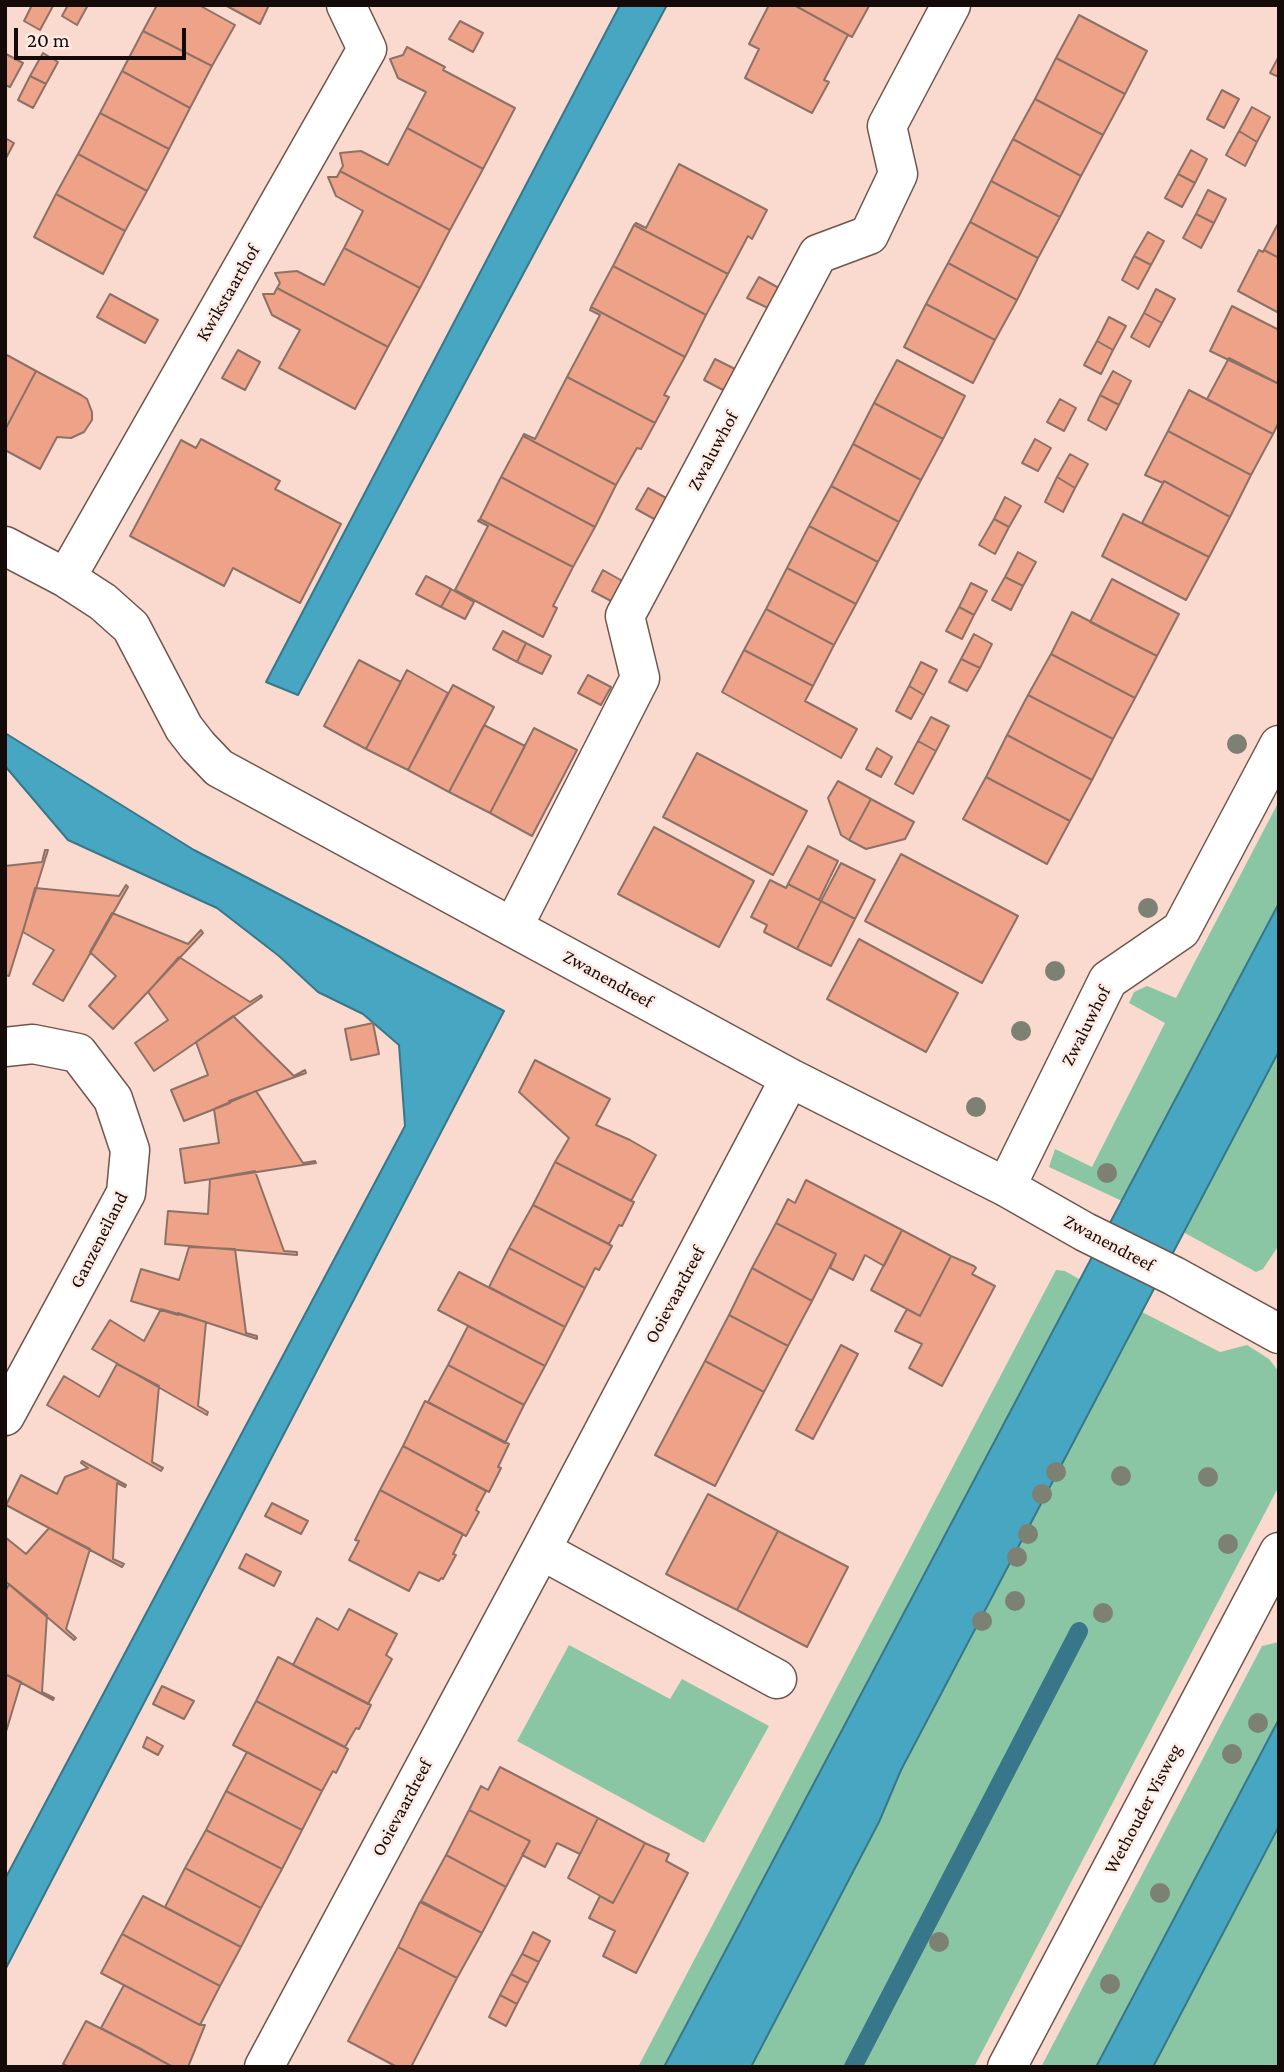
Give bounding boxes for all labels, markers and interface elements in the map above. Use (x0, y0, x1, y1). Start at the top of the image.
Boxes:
scale bar (18, 14, 189, 58)
text: 20 m (27, 28, 70, 52)
street label: Kwikstaarthof (191, 241, 265, 345)
street label: Zwaluwhof (683, 407, 743, 495)
street label: Zwanendreef (559, 945, 657, 1013)
street label: Zwaluwhof (1056, 982, 1116, 1070)
street label: Ganzeneiland (65, 1188, 133, 1292)
street label: Zwanendreef (1060, 1210, 1158, 1276)
street label: Ooievaardreef (640, 1243, 710, 1347)
street label: Wethouder Visweg (1099, 1740, 1187, 1878)
street label: Ooievaardreef (367, 1756, 437, 1860)

